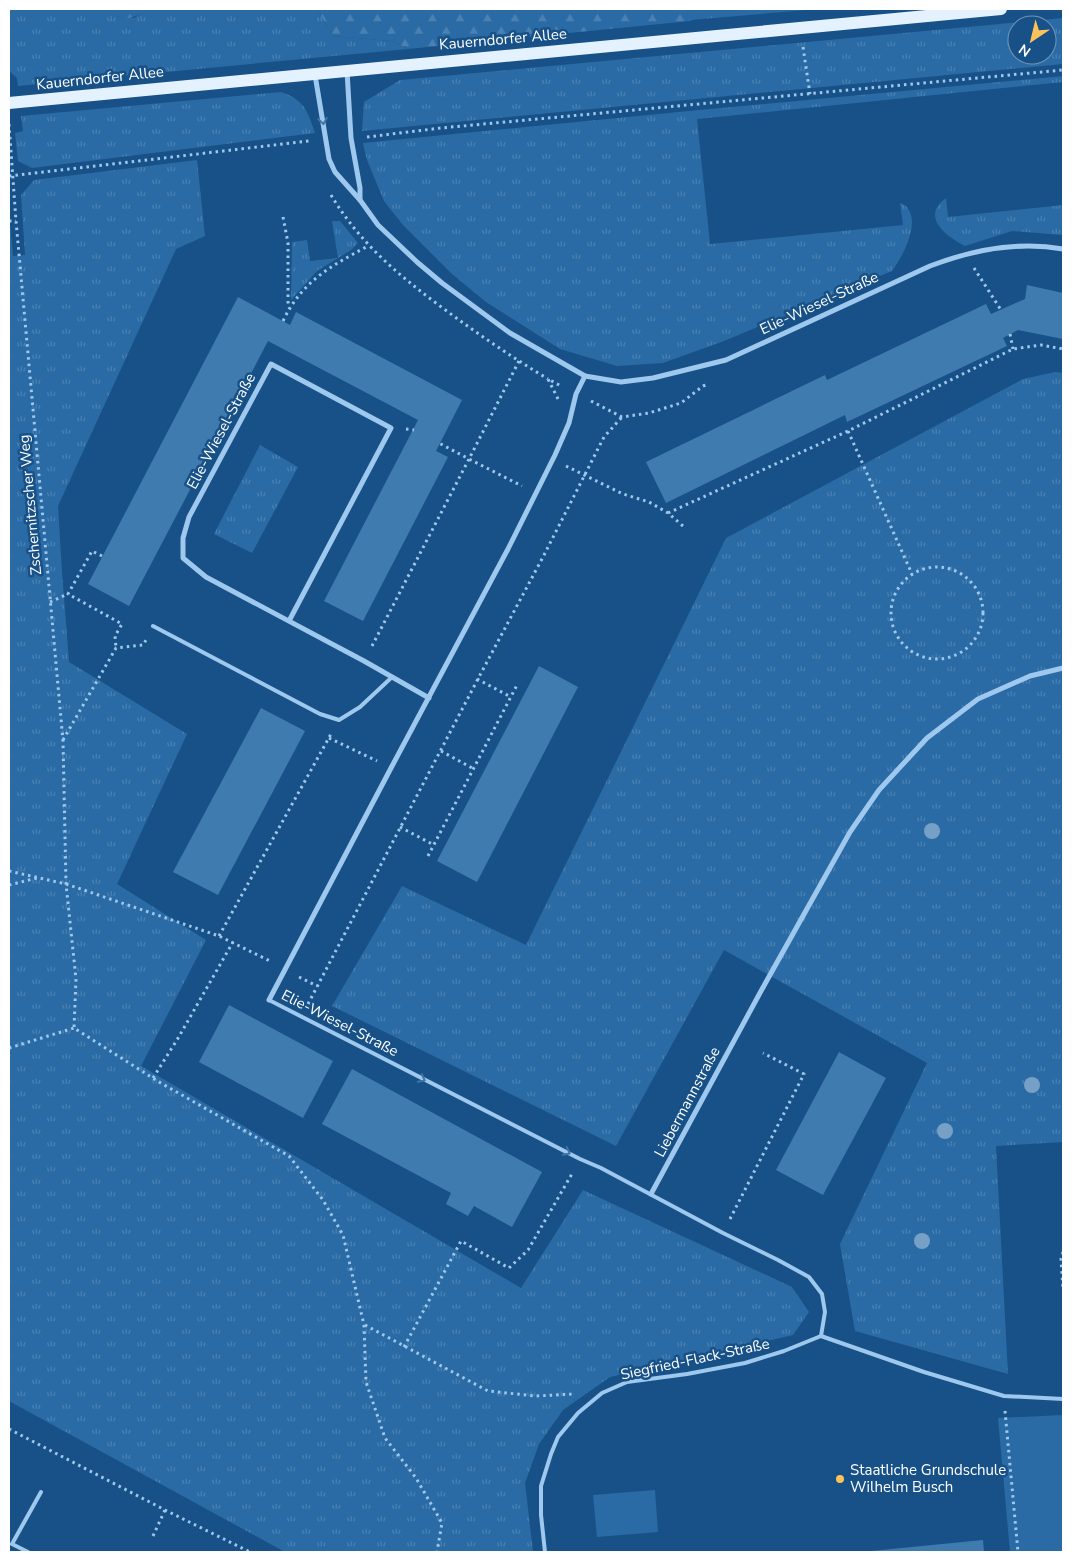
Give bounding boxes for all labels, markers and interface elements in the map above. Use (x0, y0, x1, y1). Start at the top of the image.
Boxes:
north arrow (1007, 15, 1057, 65)
street label: Kauerndorfer Allee (438, 23, 568, 55)
text: N (1015, 39, 1035, 61)
street label: Kauerndorfer Allee (35, 61, 165, 95)
one-way arrow (317, 117, 327, 126)
street label: Elie-Wiesel-Straße (756, 267, 882, 339)
street label: Elie-Wiesel-Straße (182, 369, 260, 493)
street label: Zschernitzscher Weg (14, 434, 46, 576)
street label: Elie-Wiesel-Straße (278, 985, 402, 1061)
street label: Liebermannstraße (649, 1043, 725, 1161)
one-way arrow (416, 1073, 425, 1083)
one-way arrow (561, 1146, 570, 1156)
street label: Siegfried-Flack-Straße (619, 1333, 771, 1385)
place label: Staatliche Grundschule Wilhelm Busch (850, 1460, 1006, 1497)
marker: Staatliche Grundschule Wilhelm Busch (834, 1473, 846, 1485)

